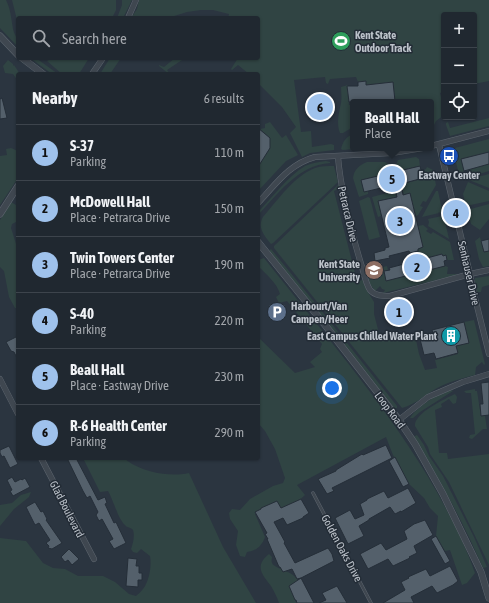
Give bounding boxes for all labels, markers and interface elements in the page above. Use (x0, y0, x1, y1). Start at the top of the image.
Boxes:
map controls (441, 12, 477, 120)
button: + (441, 12, 477, 48)
search box (16, 16, 260, 60)
icon: search (30, 27, 52, 49)
place label: Kent State Outdoor Track (355, 29, 411, 54)
text: Search here (62, 30, 127, 47)
sports icon: Kent State Outdoor Track (330, 30, 352, 52)
button: − (441, 48, 477, 84)
button: locate (441, 84, 477, 120)
text: Nearby (32, 88, 78, 108)
text: 6 results (204, 91, 244, 106)
pin: 6 (307, 92, 333, 122)
popup (350, 99, 434, 151)
text: Beall Hall (365, 109, 419, 126)
text: Place (365, 126, 391, 141)
text: S-37 (70, 137, 94, 154)
text: 1 (42, 145, 48, 160)
text: 110 m (215, 145, 244, 160)
bus stop icon: Eastway Center (438, 145, 460, 167)
text: Parking (70, 154, 106, 169)
pin: 5 (379, 164, 405, 194)
place label: Eastway Center (418, 169, 480, 181)
street label: Petrarca Drive (336, 185, 360, 243)
text: McDowell Hall (70, 193, 150, 210)
pin: 4 (443, 198, 469, 228)
text: 2 (42, 201, 48, 216)
text: 150 m (215, 201, 244, 216)
pin: 3 (387, 206, 413, 236)
text: Place · Petrarca Drive (70, 210, 170, 225)
street label: Senhauser Drive (456, 240, 482, 306)
text: Twin Towers Center (70, 249, 174, 266)
pin: 2 (404, 252, 430, 282)
text: 3 (42, 257, 48, 272)
text: 190 m (215, 257, 244, 272)
place label: Kent State University (319, 258, 360, 283)
school or university icon: Kent State University (363, 259, 385, 281)
text: Place · Petrarca Drive (70, 266, 170, 281)
pin: 1 (386, 297, 412, 327)
place label: Harbourt/Van Campen/Heer (291, 300, 349, 325)
parking icon: Harbourt/Van Campen/Heer (266, 301, 288, 323)
text: S-40 (70, 305, 94, 322)
text: 4 (42, 313, 48, 328)
text: 220 m (215, 313, 244, 328)
text: Parking (70, 322, 106, 337)
building icon: East Campus Chilled Water Plant (440, 325, 462, 347)
place label: East Campus Chilled Water Plant (307, 330, 438, 342)
text: Beall Hall (70, 361, 125, 378)
text: 5 (42, 369, 48, 384)
text: 230 m (215, 369, 244, 384)
text: Place · Eastway Drive (70, 378, 169, 393)
your location (322, 378, 342, 398)
street label: Loop Road (372, 389, 408, 431)
text: R-6 Health Center (70, 417, 167, 434)
text: 6 (42, 425, 48, 440)
text: 290 m (215, 425, 244, 440)
text: Parking (70, 434, 106, 449)
street label: Glad Boulevard (48, 479, 86, 539)
street label: Golden Oaks Drive (319, 513, 365, 583)

